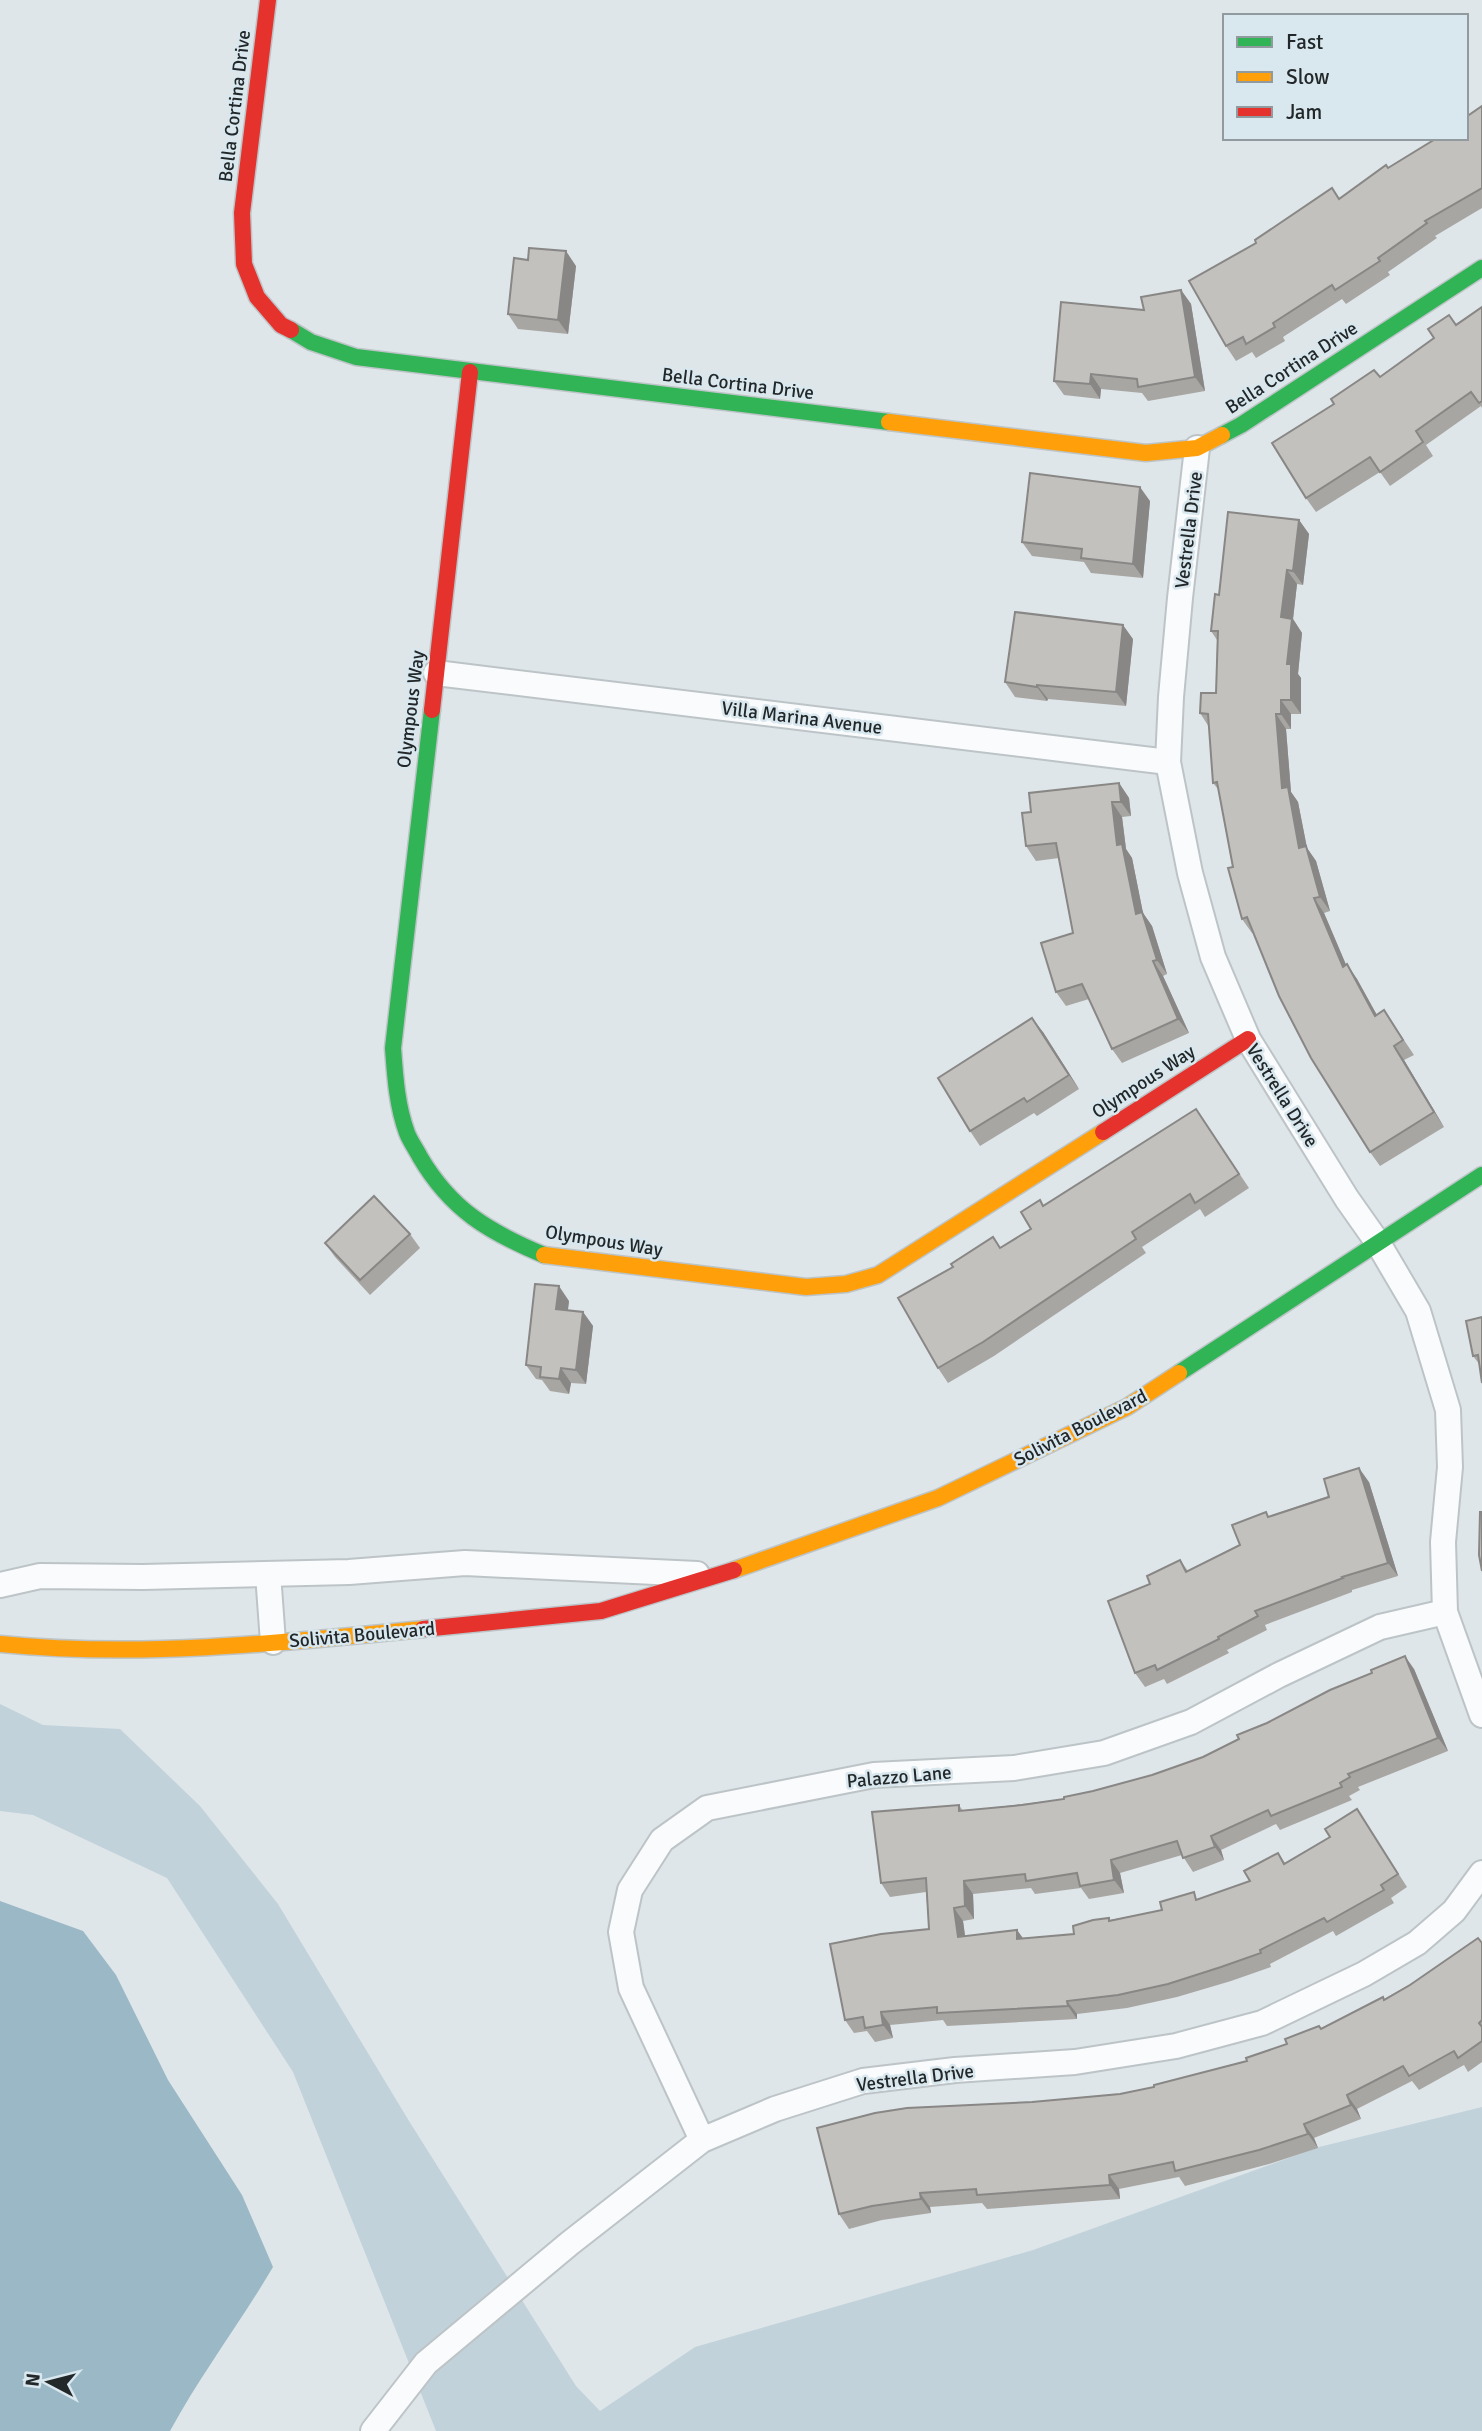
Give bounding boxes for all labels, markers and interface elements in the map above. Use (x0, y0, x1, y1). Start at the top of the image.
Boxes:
legend (1223, 14, 1468, 140)
street label: Bella Cortina Drive (214, 29, 256, 184)
text: Fast (1286, 29, 1323, 55)
text: Slow (1286, 64, 1330, 90)
text: Jam (1286, 99, 1322, 125)
street label: Bella Cortina Drive (1221, 316, 1362, 420)
street label: Bella Cortina Drive (660, 363, 815, 405)
street label: Vestrella Drive (1170, 470, 1208, 590)
street label: Olympous Way (392, 649, 430, 769)
street label: Villa Marina Avenue (720, 696, 884, 740)
street label: Olympous Way (1087, 1039, 1200, 1124)
street label: Vestrella Drive (1241, 1039, 1324, 1152)
street label: Olympous Way (543, 1220, 664, 1262)
street label: Solivita Boulevard (1010, 1384, 1151, 1472)
street label: Solivita Boulevard (288, 1617, 436, 1653)
street label: Palazzo Lane (846, 1760, 953, 1794)
street label: Vestrella Drive (855, 2059, 975, 2097)
north arrow (14, 2347, 84, 2417)
text: N (20, 2372, 46, 2388)

